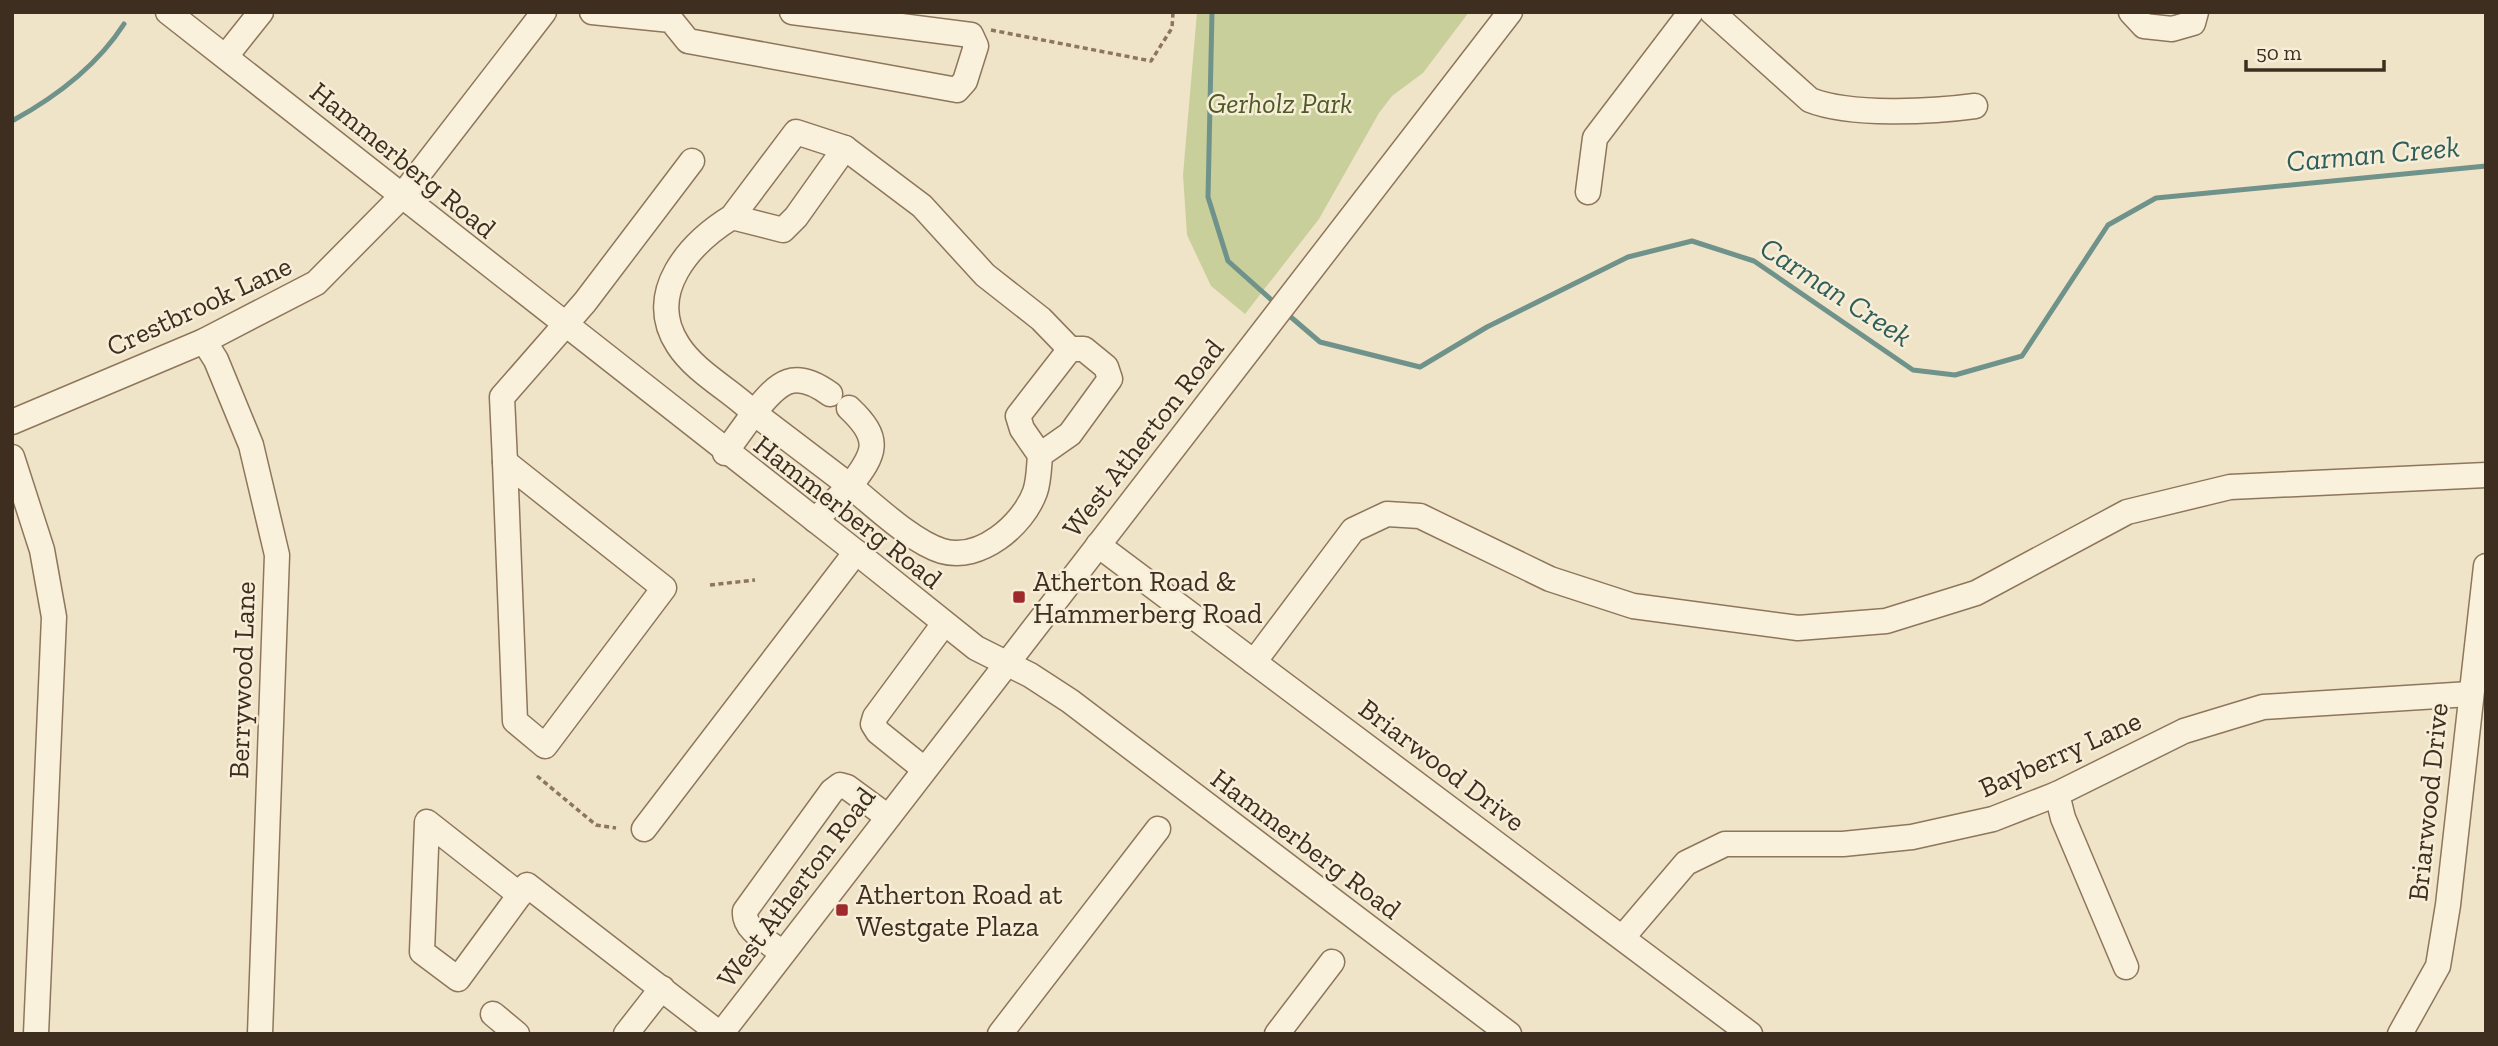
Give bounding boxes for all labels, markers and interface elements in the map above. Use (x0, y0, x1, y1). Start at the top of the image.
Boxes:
scale bar (2246, 28, 2384, 72)
text: 50 m (2256, 40, 2302, 65)
street label: Hammerberg Road (303, 75, 503, 245)
park label: Gerholz Park (1207, 87, 1353, 120)
water label: Carman Creek (2285, 128, 2461, 180)
water label: Carman Creek (1753, 230, 1919, 354)
street label: Crestbrook Lane (101, 249, 297, 363)
street label: West Atherton Road (1055, 332, 1231, 544)
street label: Hammerberg Road (747, 428, 949, 596)
place label: Atherton Road & Hammerberg Road (1033, 565, 1262, 630)
street label: Berrywood Lane (222, 581, 262, 779)
marker: Atherton Road & Hammerberg Road (1011, 589, 1027, 605)
street label: Briarwood Drive (1352, 692, 1532, 838)
street label: Briarwood Drive (2401, 701, 2455, 903)
street label: Bayberry Lane (1974, 704, 2146, 804)
street label: Hammerberg Road (1204, 762, 1408, 926)
street label: West Atherton Road (710, 780, 882, 994)
place label: Atherton Road at Westgate Plaza (856, 878, 1063, 943)
marker: Atherton Road at Westgate Plaza (834, 902, 850, 918)

